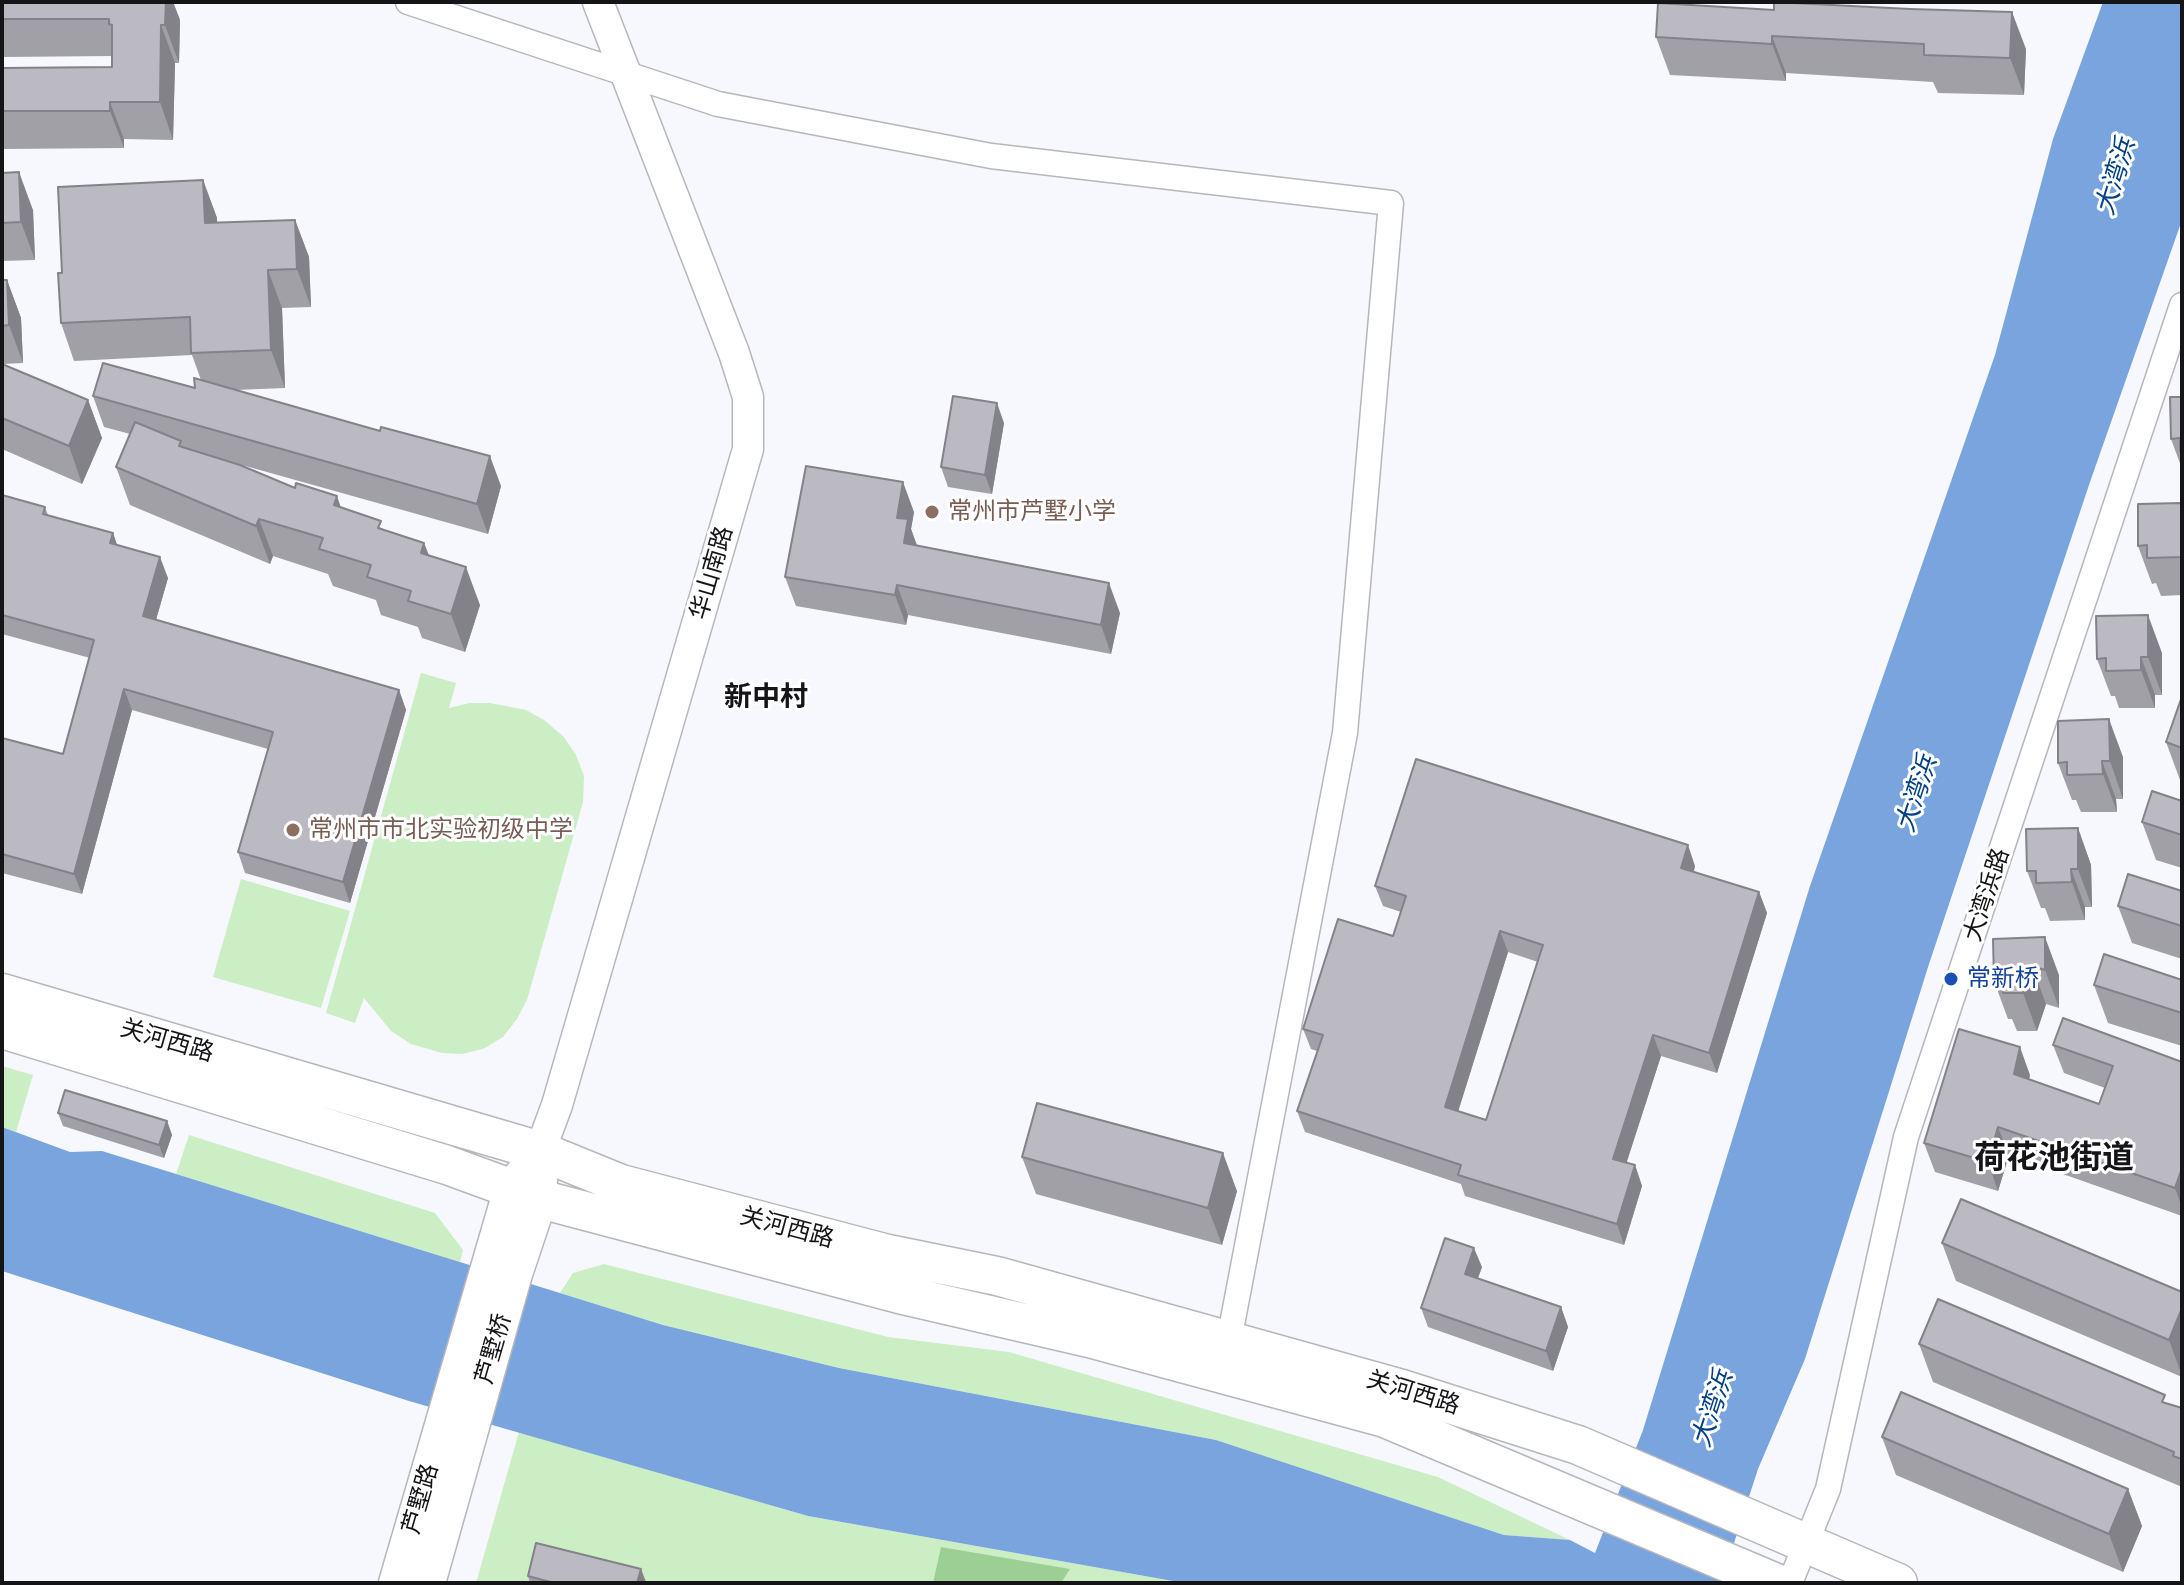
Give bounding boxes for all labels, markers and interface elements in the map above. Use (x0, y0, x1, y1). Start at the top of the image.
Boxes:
water label: 大湾浜 (2090, 135, 2142, 219)
place label: 常州市芦墅小学 (948, 498, 1116, 526)
marker: 常州市芦墅小学 (923, 503, 941, 521)
street label: 华山南路 (685, 523, 739, 623)
district label: 新中村 (724, 681, 808, 715)
water label: 大湾浜 (1890, 752, 1944, 836)
place label: 常州市市北实验初级中学 (309, 816, 573, 844)
marker: 常州市市北实验初级中学 (284, 821, 302, 839)
street label: 大湾浜路 (1958, 845, 2016, 945)
place label: 常新桥 (1967, 965, 2039, 993)
marker: 常新桥 (1942, 970, 1960, 988)
street label: 关河西路 (117, 1014, 217, 1068)
district label: 荷花池街道 (1974, 1140, 2134, 1178)
street label: 关河西路 (737, 1202, 837, 1254)
street label: 芦墅桥 (470, 1310, 518, 1388)
street label: 关河西路 (1363, 1365, 1463, 1421)
water label: 大湾浜 (1686, 1367, 1740, 1451)
street label: 芦墅路 (397, 1460, 445, 1538)

